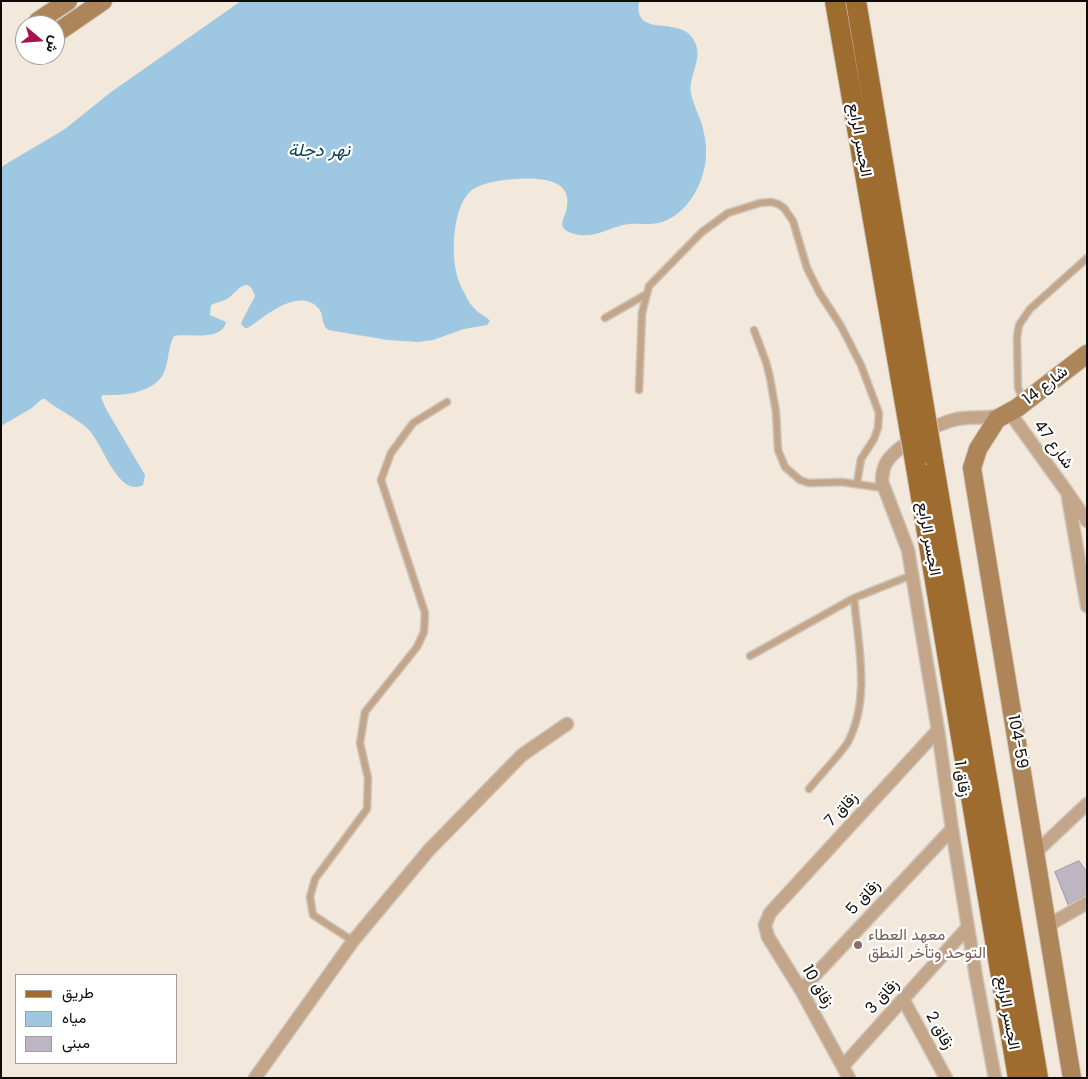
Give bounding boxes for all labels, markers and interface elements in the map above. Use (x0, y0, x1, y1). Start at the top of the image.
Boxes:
north arrow (15, 15, 65, 65)
text: ش (41, 33, 65, 55)
street label: الجسر الرابع (843, 102, 875, 178)
water label: نهر دجلة (288, 140, 350, 162)
street label: شارع 14 (1020, 363, 1072, 409)
street label: شارع 47 (1029, 417, 1077, 473)
street label: الجسر الرابع (912, 501, 944, 577)
street label: 104-59 (1003, 714, 1031, 770)
street label: زقاق 1 (949, 760, 973, 798)
street label: زقاق 7 (821, 789, 863, 831)
street label: زقاق 5 (843, 876, 885, 920)
place label: معهد العطاء التوحد وتأخر النطق (868, 926, 986, 964)
marker: معهد العطاء التوحد وتأخر النطق (852, 939, 864, 951)
street label: زقاق 10 (797, 962, 837, 1012)
legend (15, 974, 178, 1064)
street label: زقاق 3 (862, 975, 904, 1019)
street label: الجسر الرابع (991, 975, 1023, 1051)
text: طريق (62, 982, 94, 1003)
text: مياه (62, 1007, 86, 1028)
street label: زقاق 2 (921, 1009, 957, 1053)
text: مبنى (62, 1032, 90, 1053)

